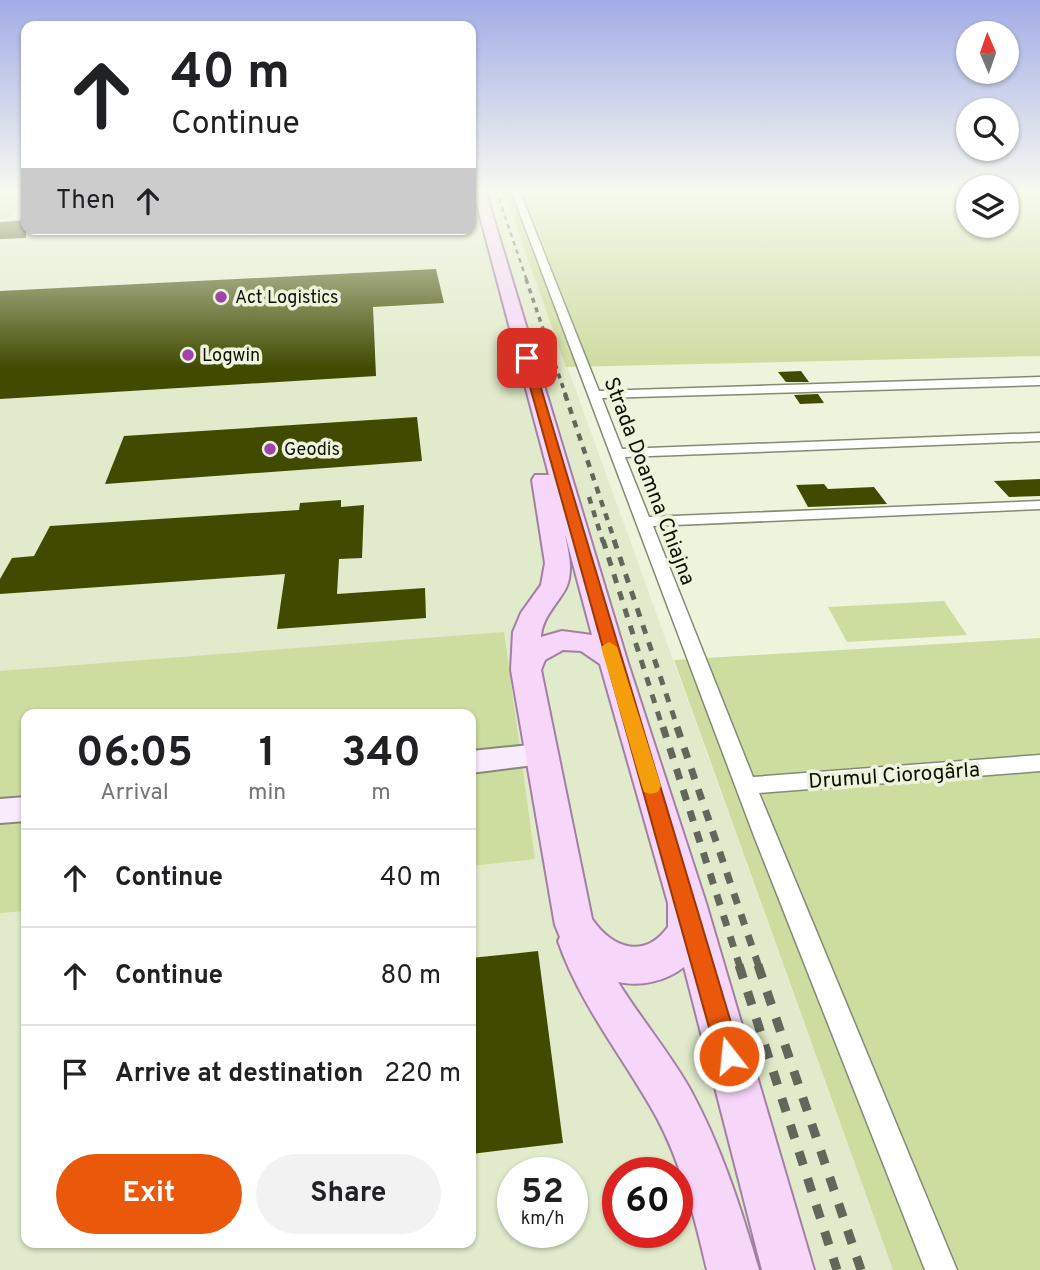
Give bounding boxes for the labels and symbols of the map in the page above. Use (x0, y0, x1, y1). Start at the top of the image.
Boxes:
north arrow (956, 21, 1018, 84)
place label: Act Logistics (235, 287, 339, 310)
marker: Act Logistics (213, 289, 229, 305)
pin (497, 328, 557, 388)
place label: Logwin (202, 345, 260, 368)
marker: Logwin (180, 347, 196, 363)
street label: Strada Doamna Chiajna (596, 374, 701, 589)
place label: Geodis (284, 439, 340, 462)
marker: Geodis (262, 441, 278, 457)
street label: Drumul Ciorogârla (807, 757, 981, 796)
position arrow (692, 1019, 766, 1093)
speed limit sign: 60 (602, 1157, 693, 1248)

